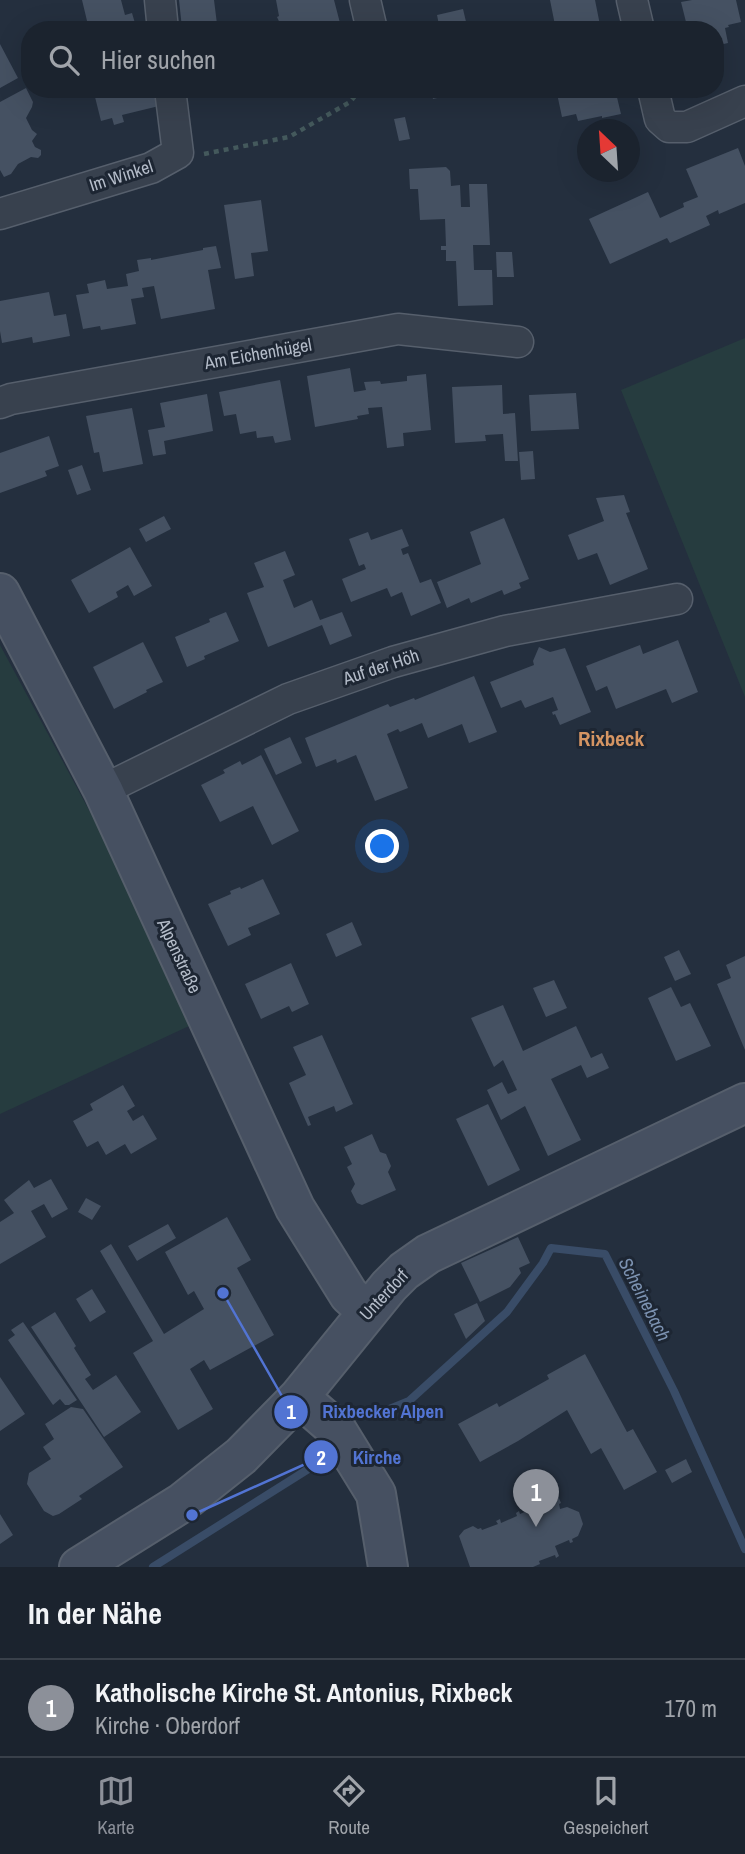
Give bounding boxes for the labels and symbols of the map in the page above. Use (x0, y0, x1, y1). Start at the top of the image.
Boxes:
north arrow (577, 119, 640, 182)
street label: Im Winkel (86, 153, 156, 198)
street label: Am Eichenhügel (201, 332, 313, 375)
street label: Auf der Höh (339, 642, 422, 691)
district label: Rixbeck (578, 724, 644, 753)
your location (365, 829, 399, 863)
street label: Alpenstraße (151, 914, 208, 997)
water label: Scheinebach (613, 1253, 677, 1345)
street label: Unterdorf (354, 1263, 414, 1326)
callout: Rixbecker Alpen (273, 1392, 458, 1432)
text: 1 (286, 1397, 296, 1426)
text: Rixbecker Alpen (322, 1398, 444, 1424)
callout: Kirche (303, 1437, 415, 1477)
text: 2 (316, 1443, 326, 1472)
text: Kirche (353, 1444, 402, 1470)
pin: 1 (513, 1469, 559, 1527)

